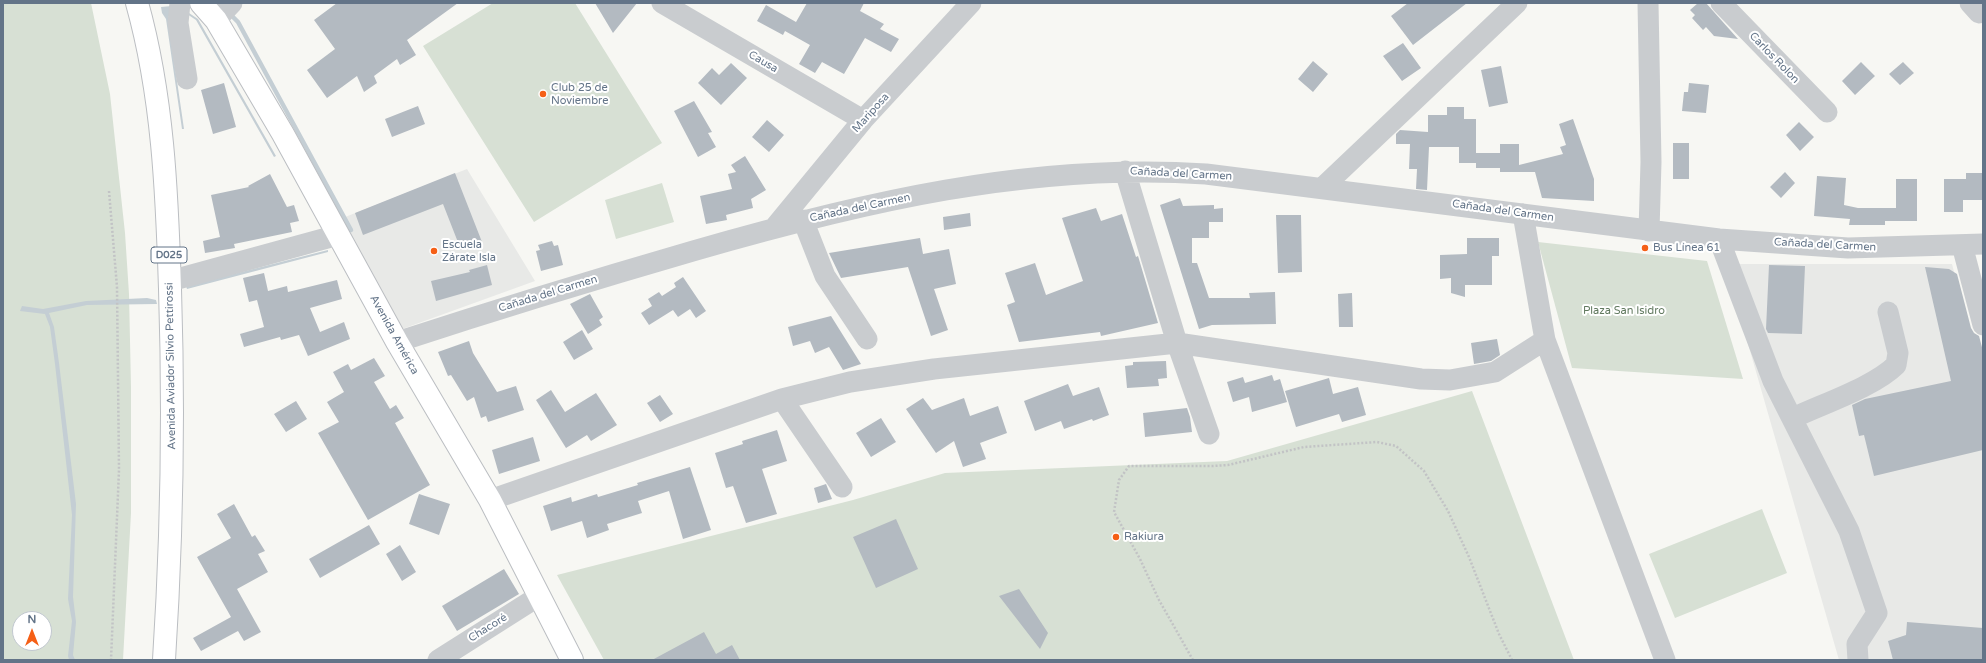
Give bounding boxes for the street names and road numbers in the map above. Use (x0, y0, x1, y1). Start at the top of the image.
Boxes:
street label: Carlos Rolon (1746, 30, 1802, 86)
street label: Causa (746, 48, 780, 76)
street label: Mariposa (850, 90, 892, 136)
street label: Cañada del Carmen (1129, 165, 1233, 183)
street label: Cañada del Carmen (808, 191, 912, 225)
street label: Cañada del Carmen (1451, 197, 1555, 225)
street label: Cañada del Carmen (1773, 236, 1877, 254)
road number: D025 (151, 247, 187, 263)
street label: Cañada del Carmen (497, 273, 599, 315)
street label: Avenida Aviador Silvio Pettirossi (163, 282, 179, 450)
street label: Avenida América (367, 293, 421, 377)
street label: Chacoré (466, 611, 510, 645)

